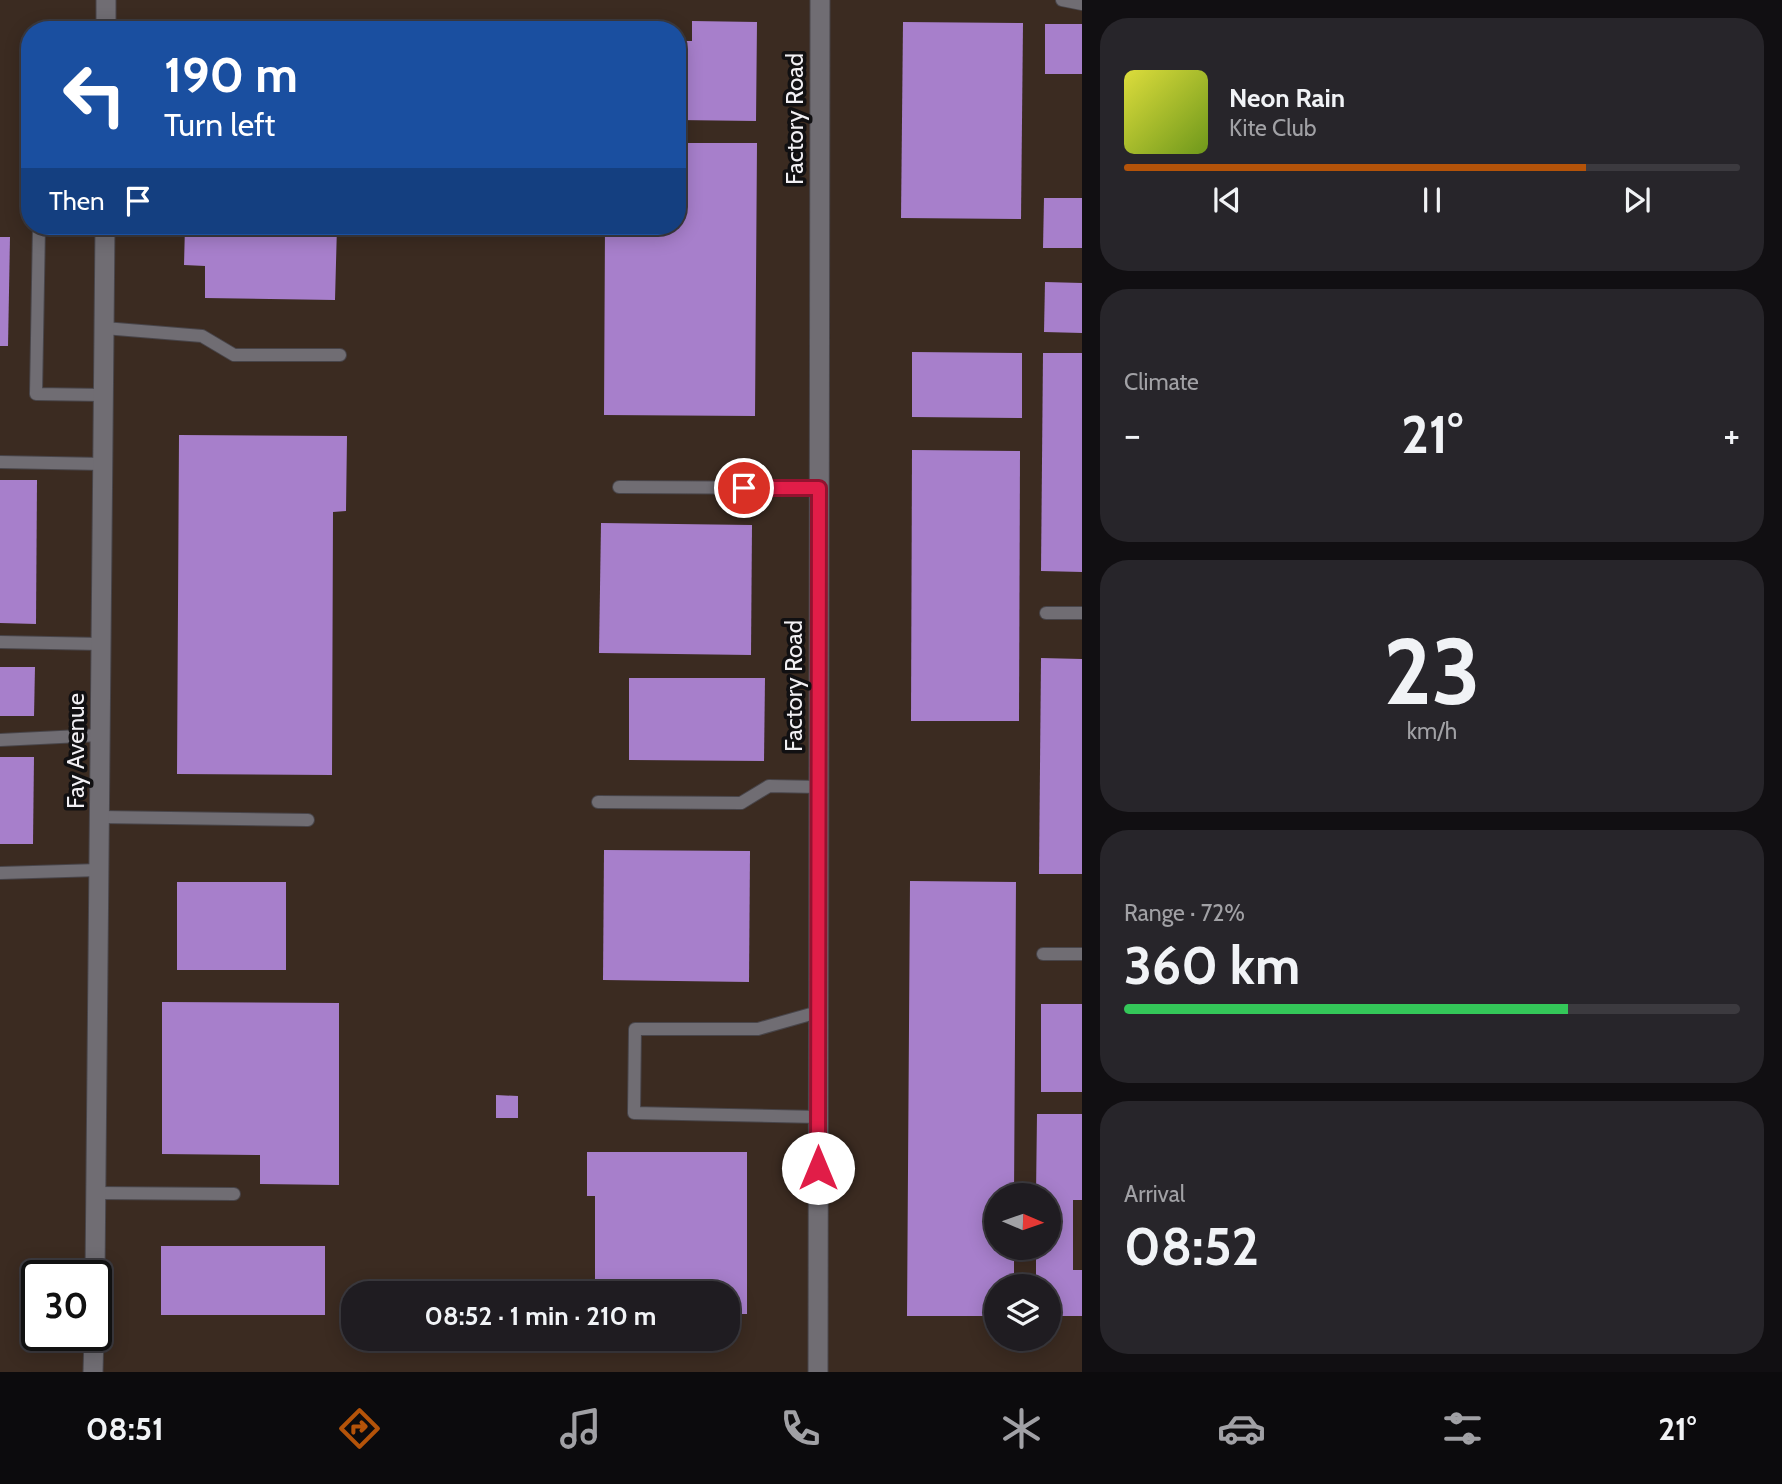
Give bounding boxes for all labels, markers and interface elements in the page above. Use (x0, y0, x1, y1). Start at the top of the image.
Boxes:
text: 190 m (164, 45, 298, 104)
icon: left (49, 49, 140, 140)
street label: Factory Road (780, 53, 809, 185)
text: Neon Rain (1229, 82, 1345, 114)
text: Turn left (164, 105, 275, 144)
text: Kite Club (1229, 114, 1316, 142)
icon: previous (1208, 181, 1246, 219)
icon: pause (1413, 181, 1451, 219)
icon: next (1618, 181, 1656, 219)
icon: arrive (119, 182, 157, 220)
text: Then (49, 185, 105, 217)
text: Climate (1124, 368, 1199, 396)
text: 21° (1401, 403, 1463, 466)
text: − (1124, 411, 1141, 458)
text: + (1723, 411, 1740, 458)
pin (714, 458, 774, 518)
icon: arrive (725, 469, 763, 507)
text: 23 (1383, 616, 1481, 727)
street label: Factory Road (779, 620, 808, 752)
street label: Fay Avenue (61, 693, 90, 809)
text: km/h (1407, 717, 1457, 745)
text: Range · 72% (1124, 899, 1245, 927)
text: 360 km (1124, 934, 1300, 997)
position arrow (781, 1131, 855, 1205)
text: Arrival (1124, 1180, 1185, 1208)
north arrow (984, 1183, 1060, 1260)
map controls (984, 1183, 1061, 1351)
text: 08:52 (1124, 1215, 1259, 1278)
speed limit sign: 30 (21, 1260, 112, 1351)
button: layers (984, 1274, 1061, 1351)
text: 08:52 · 1 min · 210 m (425, 1300, 656, 1332)
icon: directions (335, 1404, 384, 1453)
icon: music (556, 1404, 605, 1453)
icon: phone (776, 1404, 825, 1453)
icon: climate (997, 1404, 1046, 1453)
icon: car (1217, 1404, 1266, 1453)
icon: filters (1438, 1404, 1487, 1453)
text: 08:51 (86, 1409, 164, 1448)
text: 21° (1658, 1409, 1696, 1448)

